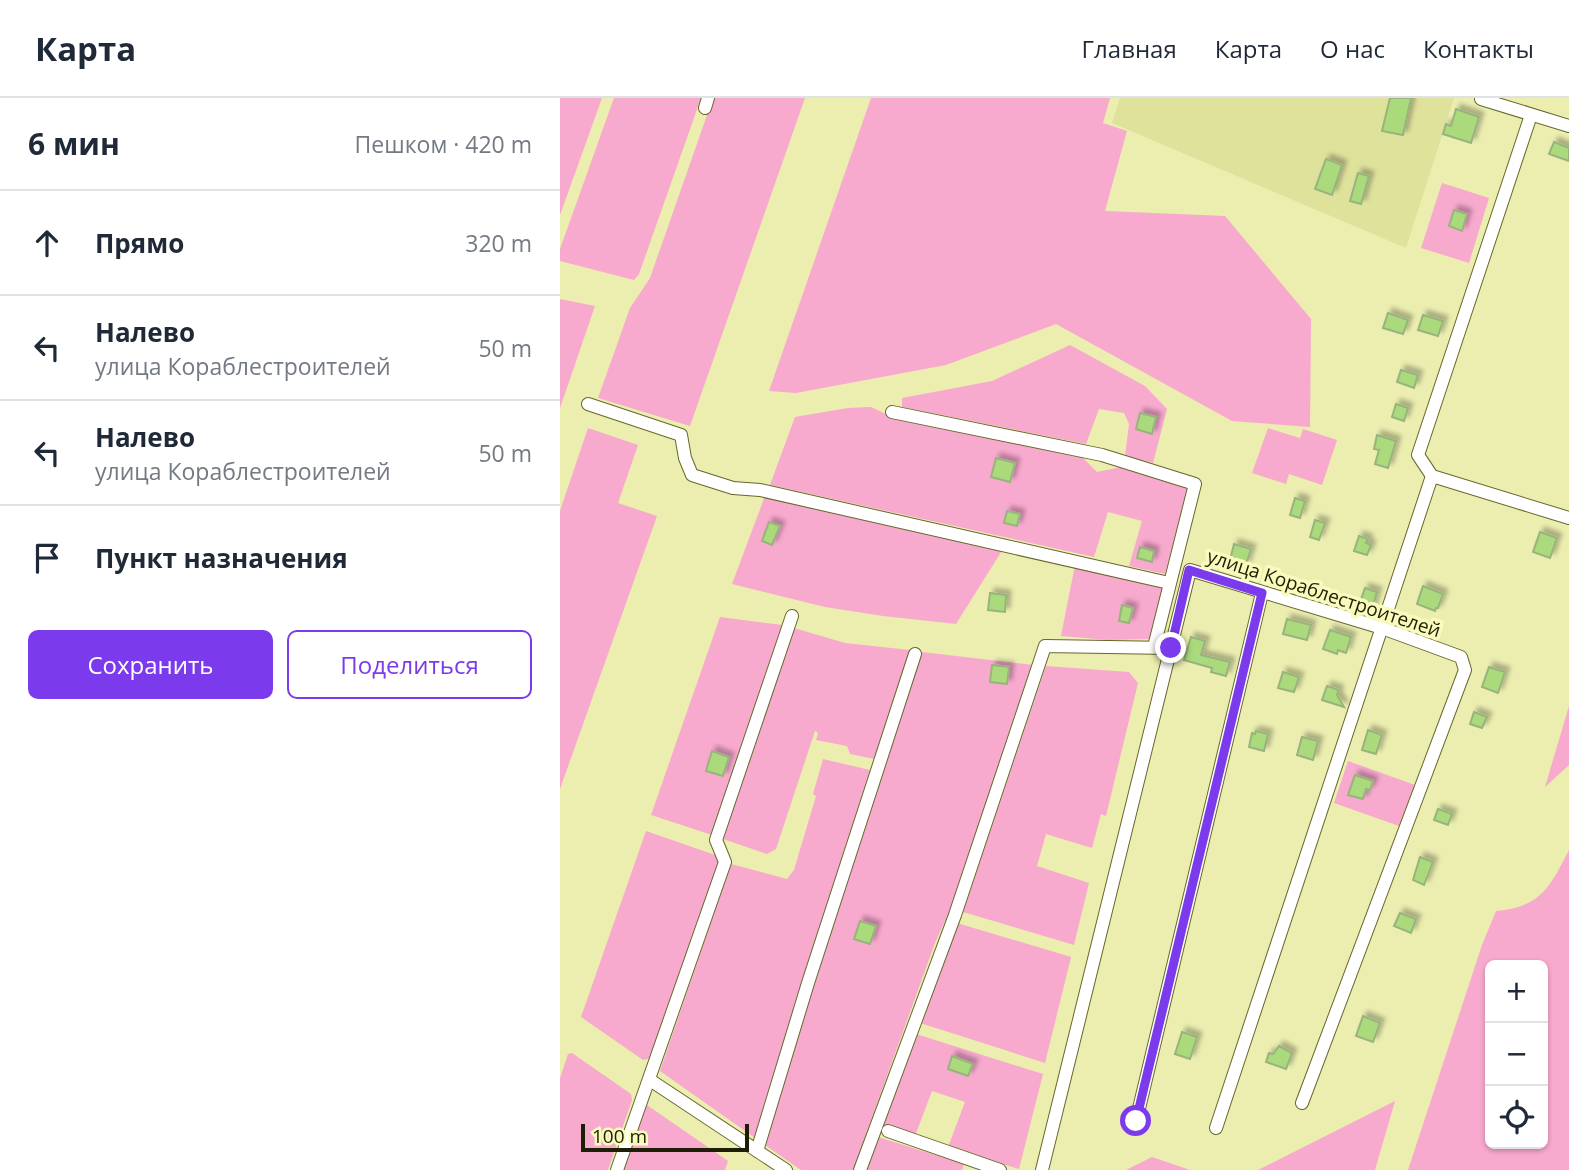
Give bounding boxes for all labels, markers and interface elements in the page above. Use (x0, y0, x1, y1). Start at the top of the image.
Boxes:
text: Карта (35, 26, 136, 71)
text: Главная (1082, 32, 1177, 65)
text: Карта (1215, 32, 1282, 65)
text: О нас (1320, 32, 1385, 65)
text: Контакты (1423, 32, 1534, 65)
text: 6 мин (28, 123, 120, 164)
text: Пешком · 420 m (355, 128, 532, 160)
icon: ahead (28, 224, 66, 262)
text: Прямо (95, 225, 184, 261)
text: 320 m (465, 227, 532, 259)
text: Налево (95, 314, 195, 350)
icon: left (28, 329, 66, 367)
text: 50 m (478, 332, 532, 364)
text: улица Кораблестроителей (95, 350, 391, 382)
text: Налево (95, 419, 195, 455)
icon: left (28, 434, 66, 472)
text: 50 m (478, 437, 532, 469)
text: улица Кораблестроителей (95, 455, 391, 487)
icon: arrive (28, 539, 66, 577)
text: Пункт назначения (95, 540, 348, 576)
street label: улица Кораблестроителей (1204, 543, 1444, 643)
button: Сохранить (28, 630, 273, 699)
button: Поделиться (287, 630, 532, 699)
route end (1155, 632, 1186, 663)
map controls (1485, 960, 1548, 1149)
button: + (1485, 960, 1548, 1023)
button: − (1485, 1023, 1548, 1086)
button: locate (1485, 1086, 1548, 1149)
route start (1120, 1105, 1151, 1136)
scale bar (581, 1121, 749, 1153)
text: 100 m (592, 1123, 647, 1149)

